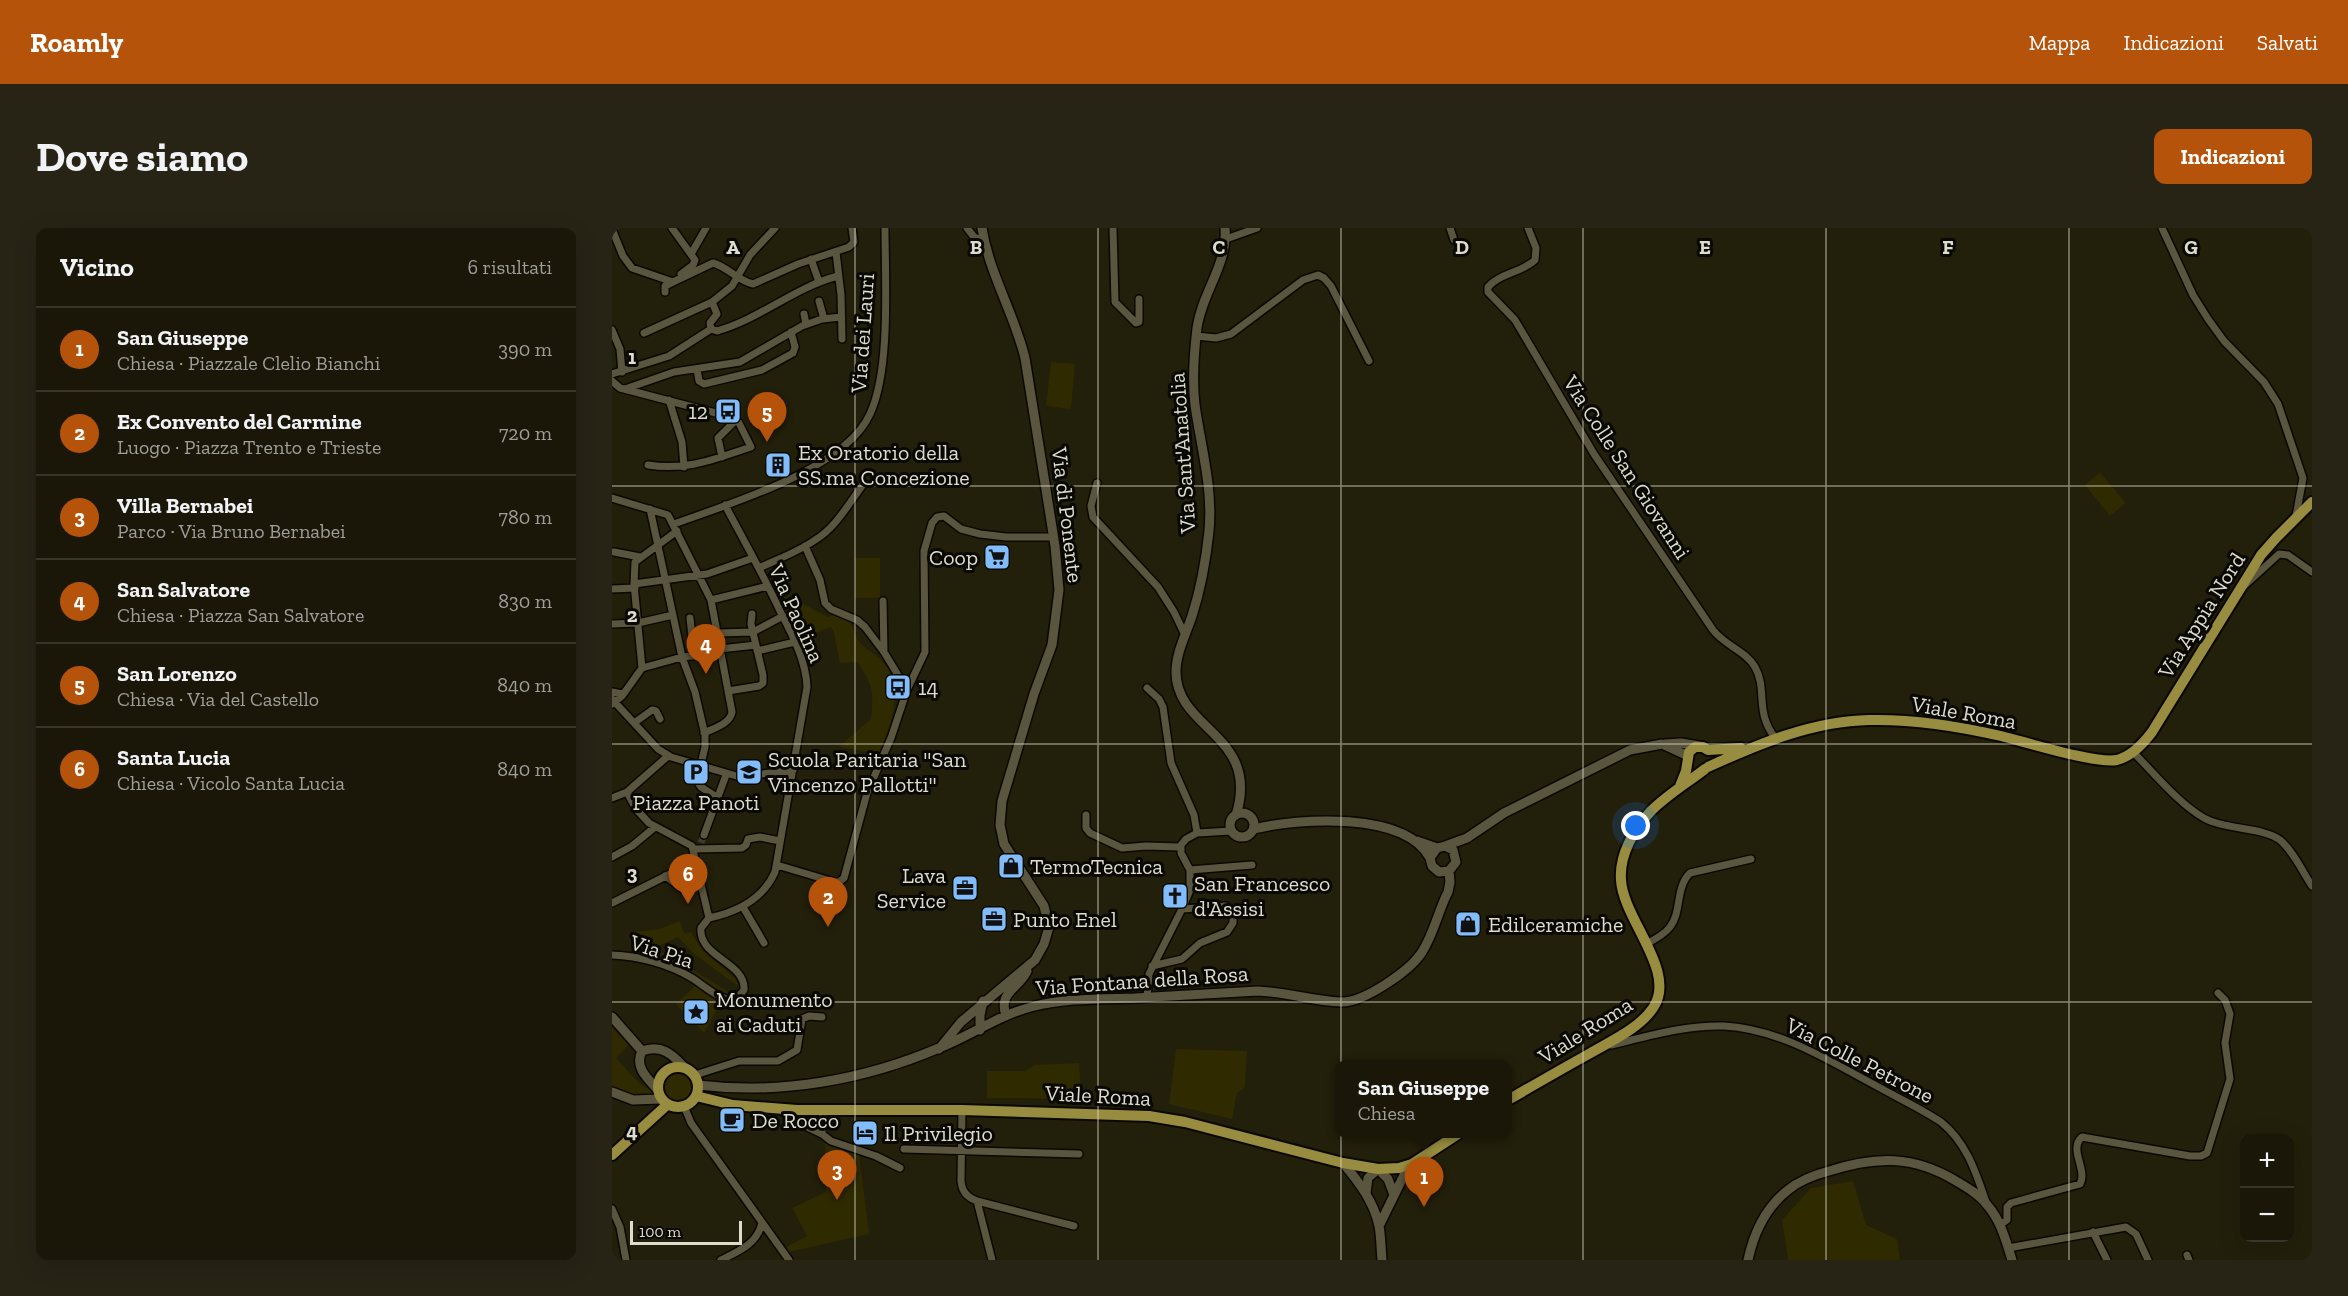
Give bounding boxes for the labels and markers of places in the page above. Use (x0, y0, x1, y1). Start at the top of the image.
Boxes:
pin: 5 (748, 392, 786, 442)
bus stop icon: 12 (713, 396, 743, 426)
place label: 12 (688, 398, 708, 425)
place label: Ex Oratorio della SS.ma Concezione (798, 439, 970, 491)
building icon: Ex Oratorio della SS.ma Concezione (763, 450, 793, 480)
supermarket icon: Coop (982, 542, 1012, 572)
place label: Coop (929, 544, 978, 571)
pin: 4 (686, 624, 725, 674)
bus stop icon: 14 (883, 672, 913, 702)
place label: 14 (918, 674, 938, 701)
place label: Scuola Paritaria "San Vincenzo Pallotti" (767, 746, 967, 798)
parking icon: Piazza Panoti (681, 757, 711, 787)
school or university icon: Scuola Paritaria "San Vincenzo Pallotti" (734, 757, 764, 787)
place label: Piazza Panoti (633, 789, 759, 816)
shop icon: TermoTecnica (996, 851, 1026, 881)
place label: TermoTecnica (1030, 853, 1163, 880)
pin: 6 (668, 854, 708, 904)
place label: Lava Service (877, 862, 946, 914)
place label: San Francesco d'Assisi (1194, 870, 1330, 922)
office icon: Lava Service (950, 873, 980, 903)
pin: 2 (808, 878, 848, 927)
church icon: San Francesco d'Assisi (1160, 881, 1190, 911)
office icon: Punto Enel (979, 904, 1009, 934)
place label: Punto Enel (1013, 906, 1117, 933)
shop icon: Edilceramiche (1453, 909, 1483, 939)
place label: Edilceramiche (1488, 911, 1623, 938)
place label: Monumento ai Caduti (716, 986, 833, 1038)
place icon: Monumento ai Caduti (681, 997, 711, 1027)
cafe icon: De Rocco (717, 1105, 747, 1135)
place label: De Rocco (752, 1107, 839, 1134)
hotel icon: Il Privilegio (850, 1118, 880, 1148)
place label: Il Privilegio (884, 1120, 993, 1147)
pin: 3 (818, 1150, 856, 1200)
pin: 1 (1404, 1158, 1444, 1207)

